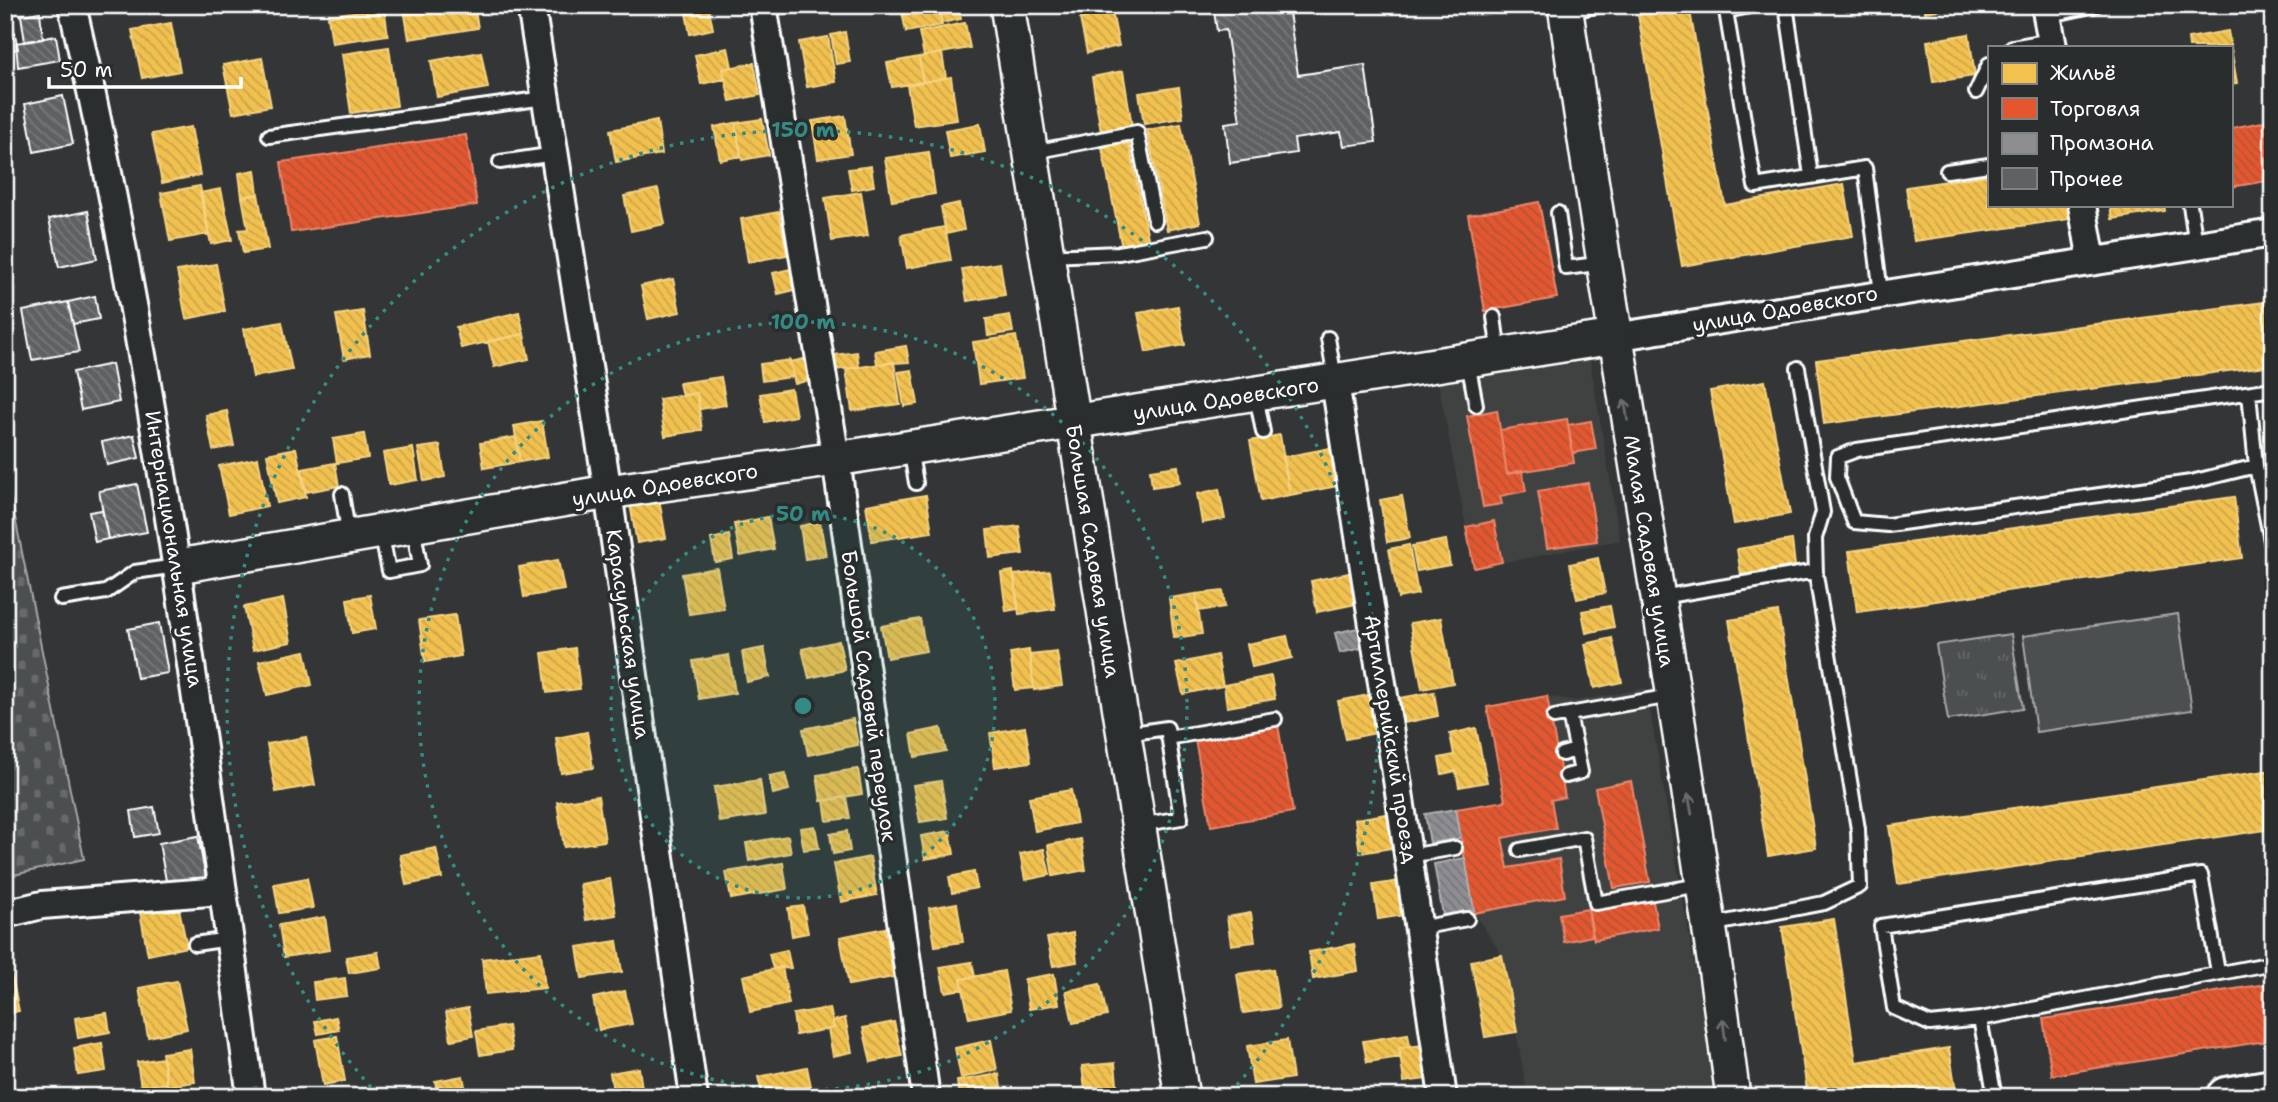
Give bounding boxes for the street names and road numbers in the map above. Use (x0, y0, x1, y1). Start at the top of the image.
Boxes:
street label: улица Одоевского (1690, 279, 1880, 339)
street label: улица Одоевского (1131, 370, 1321, 428)
street label: Интернациональная улица (138, 408, 210, 690)
street label: Большая Садовая улица (1059, 422, 1127, 680)
street label: Малая Садовая улица (1617, 433, 1681, 669)
street label: улица Одоевского (570, 456, 760, 514)
street label: Карасульская улица (599, 527, 657, 741)
street label: Большой Садовый переулок (835, 548, 903, 844)
street label: Артиллерийский проезд (1357, 612, 1425, 866)

